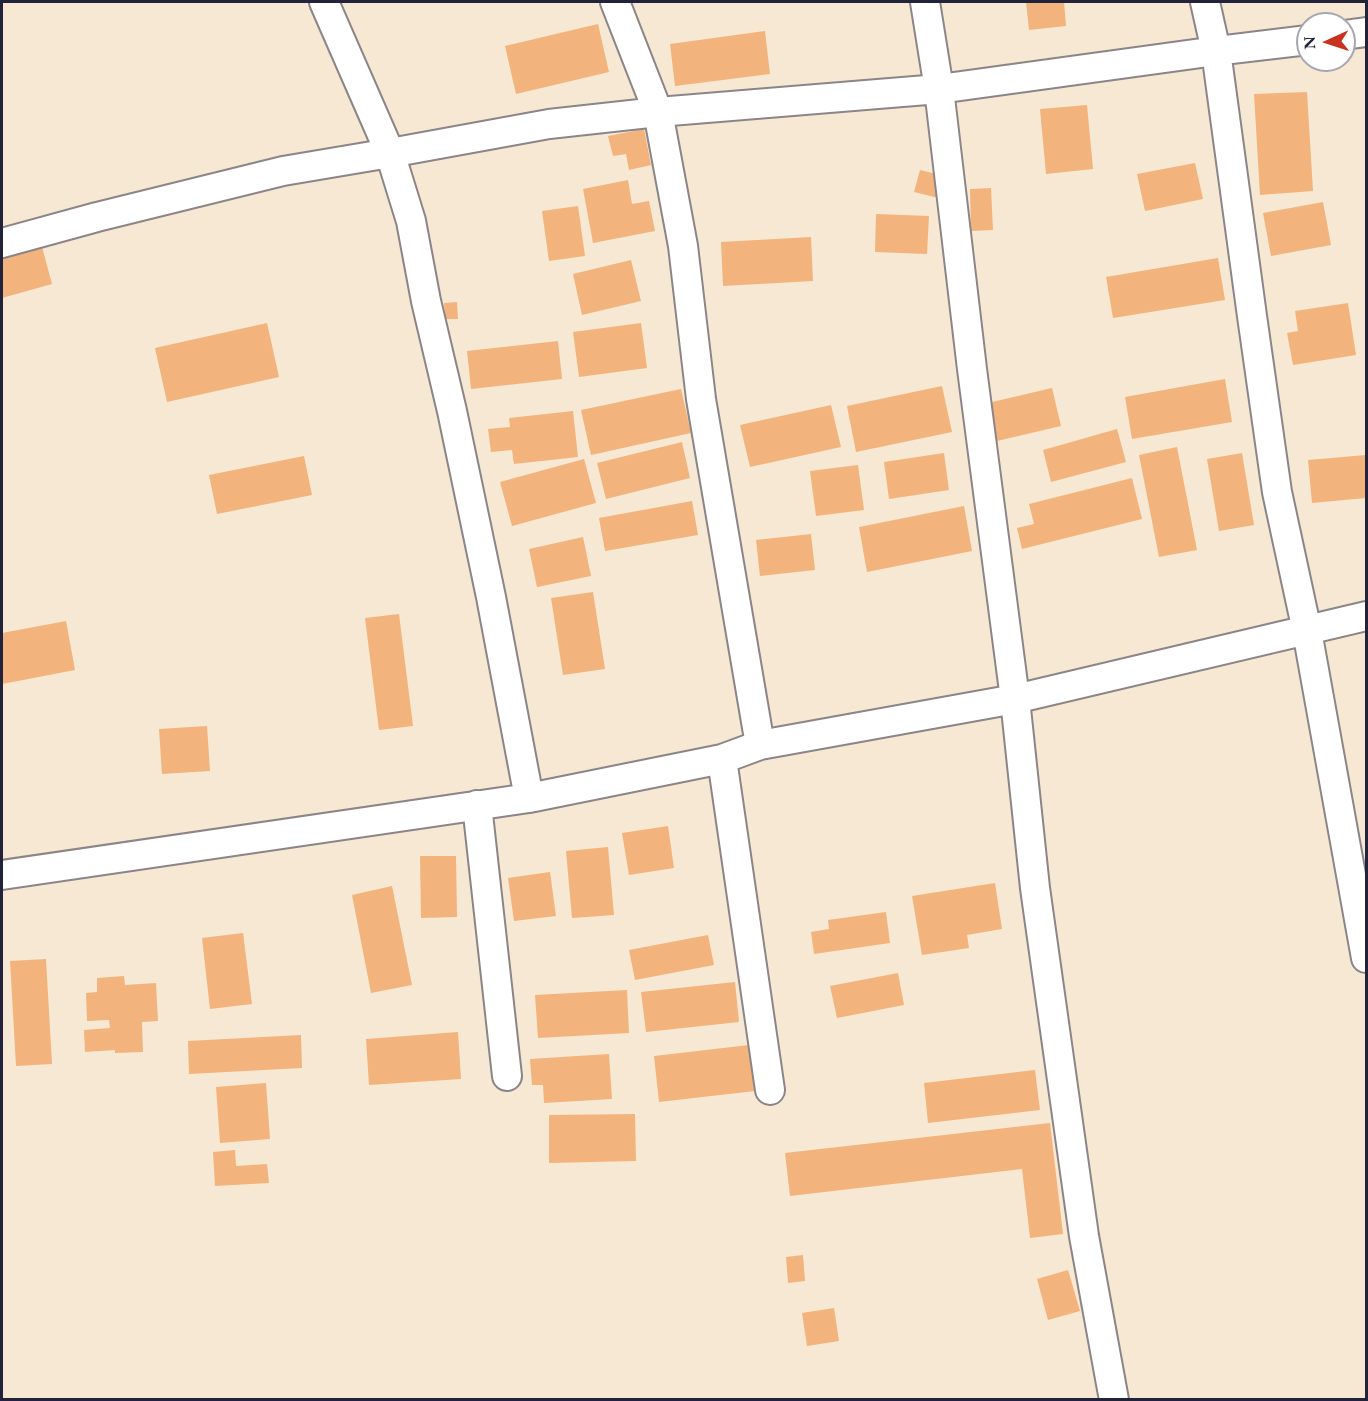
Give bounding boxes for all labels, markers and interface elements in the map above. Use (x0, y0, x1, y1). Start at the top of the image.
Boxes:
north arrow (1296, 12, 1356, 72)
text: N (1299, 36, 1320, 50)

